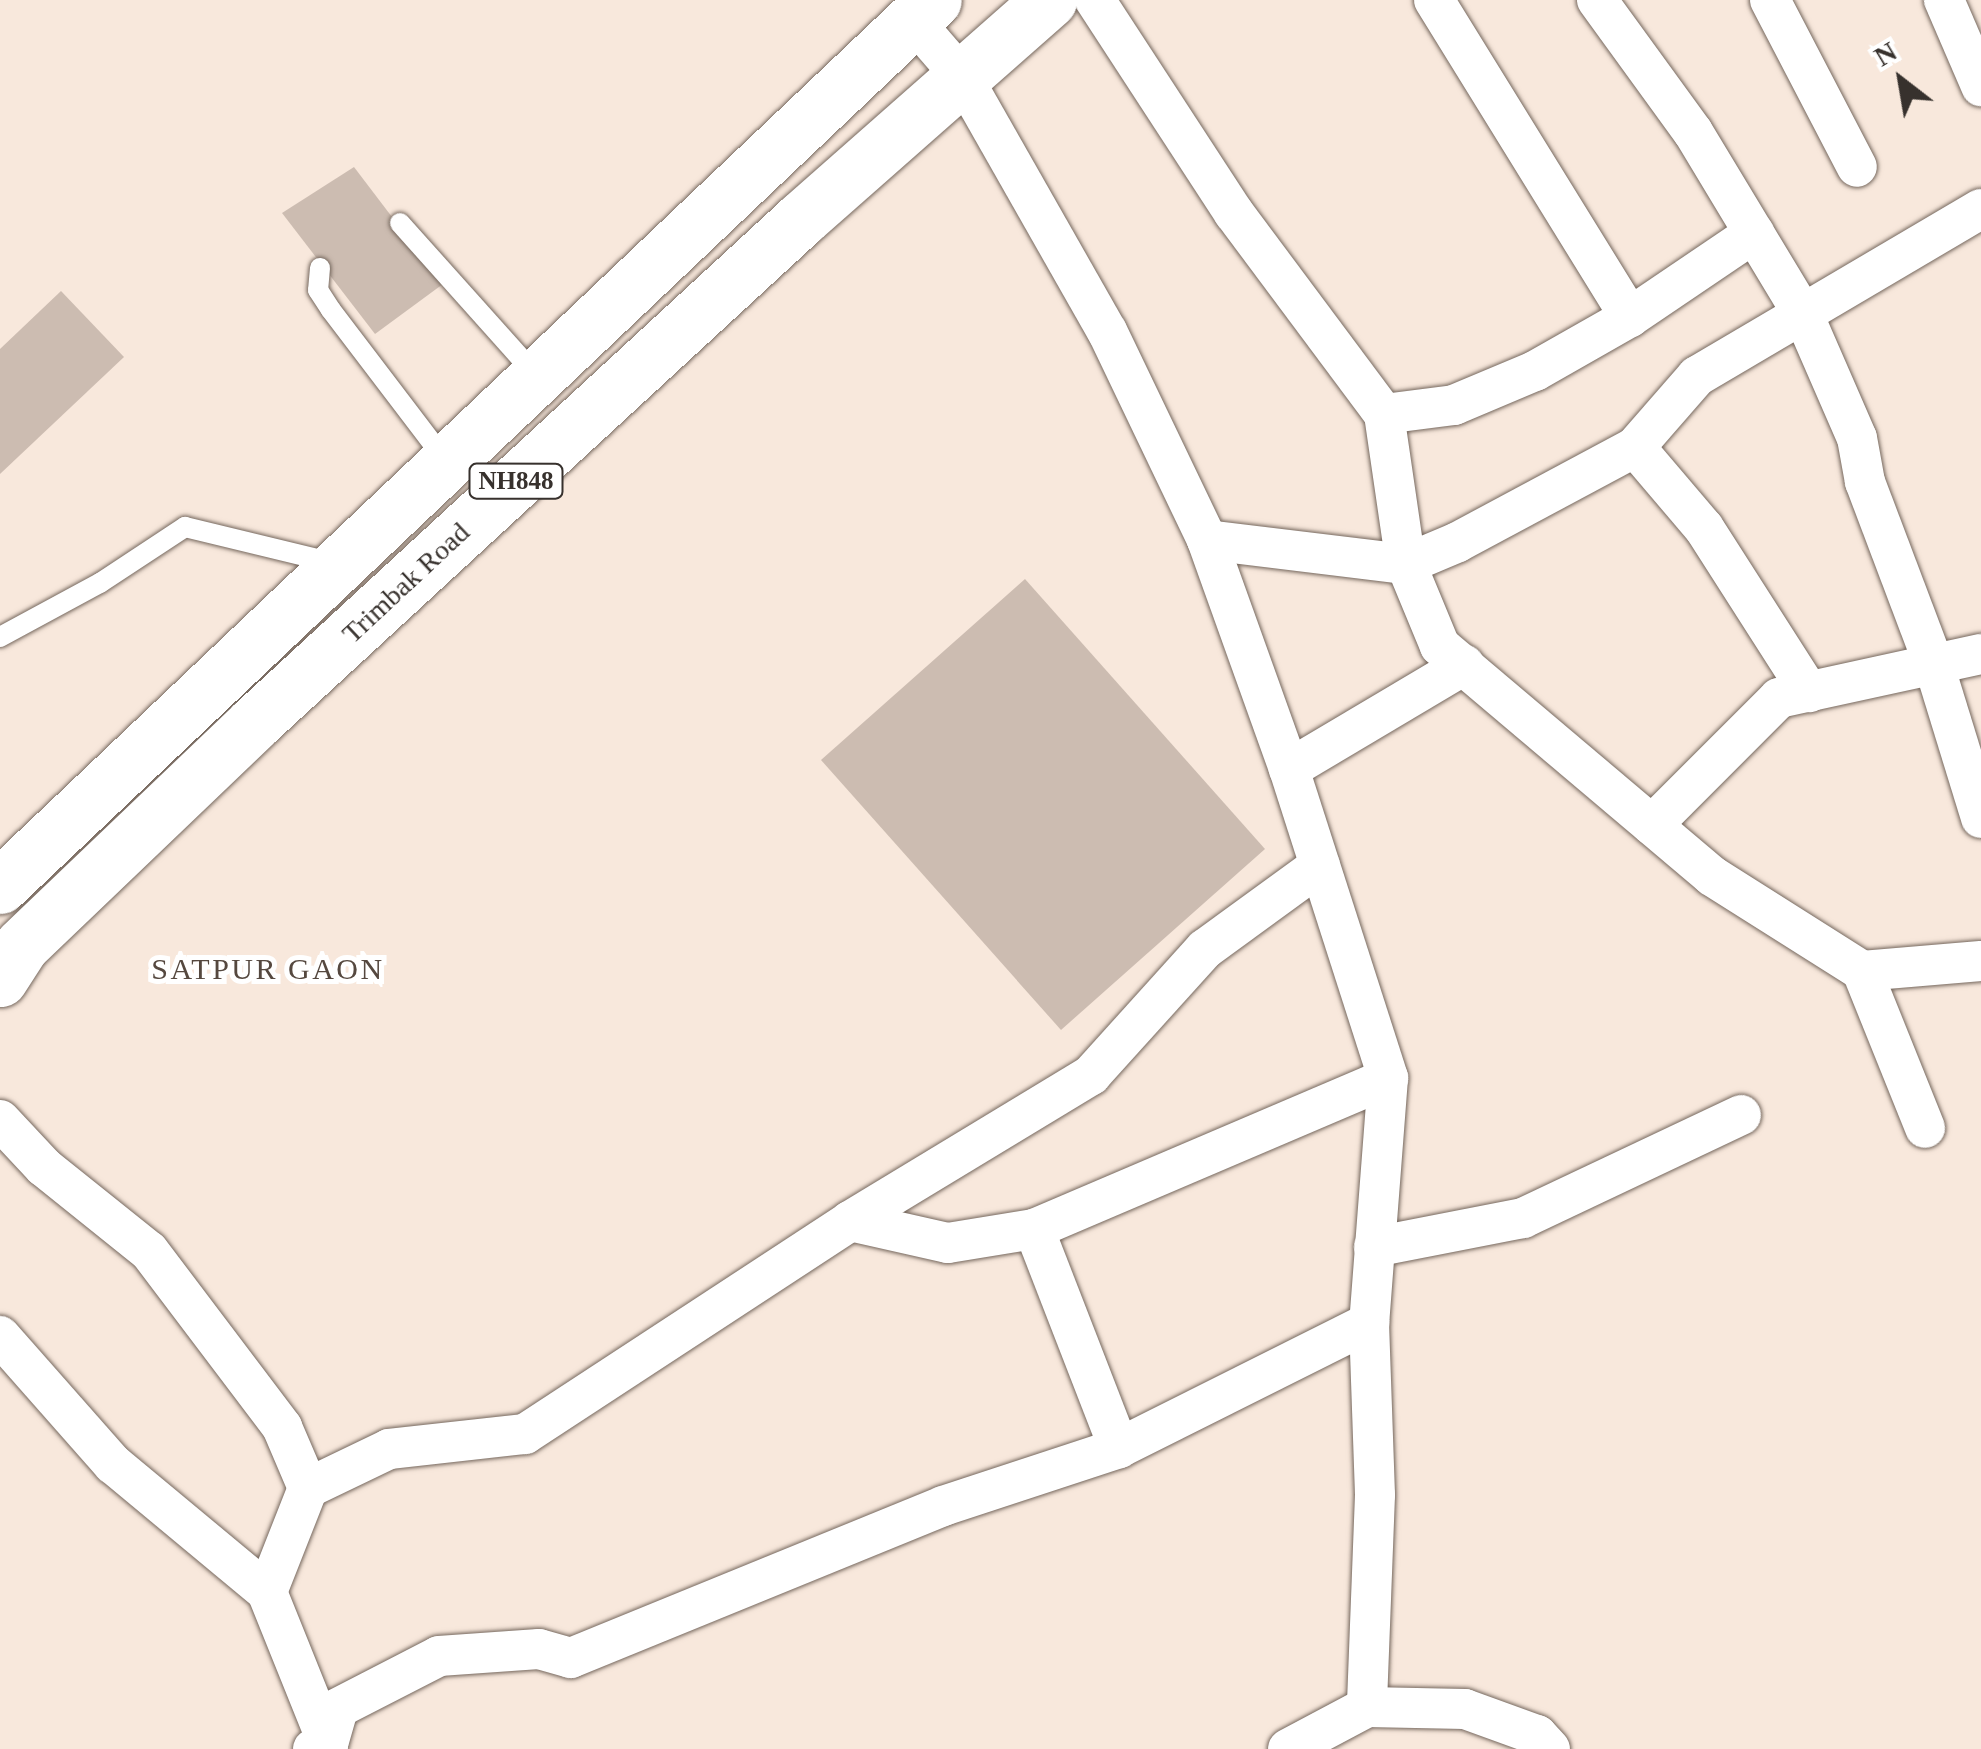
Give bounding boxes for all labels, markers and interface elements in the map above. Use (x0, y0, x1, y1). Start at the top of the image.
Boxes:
north arrow (1851, 30, 1951, 130)
text: N (1869, 35, 1902, 72)
road number: NH848 (468, 461, 564, 501)
street label: Trimbak Road (335, 516, 477, 650)
district label: SATPUR GAON (151, 951, 385, 987)

